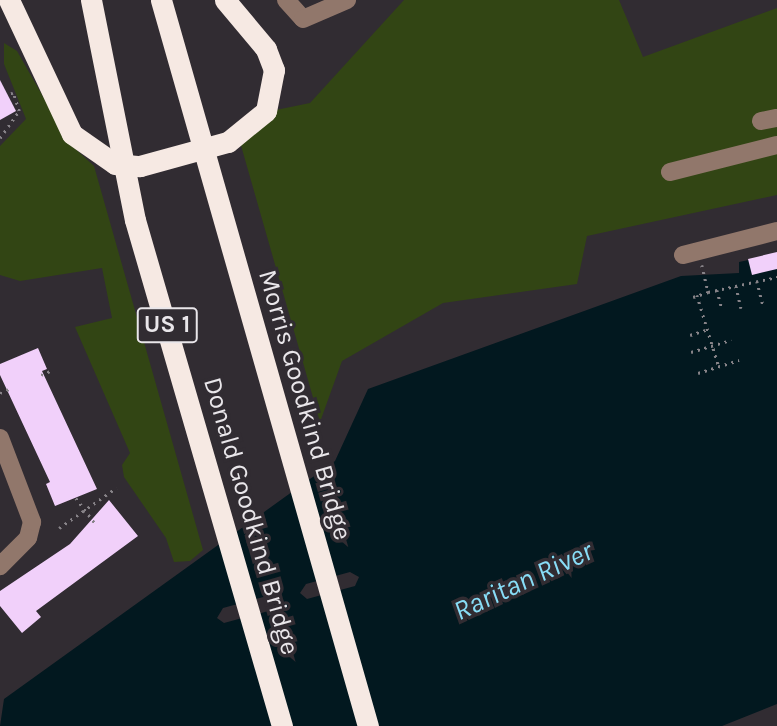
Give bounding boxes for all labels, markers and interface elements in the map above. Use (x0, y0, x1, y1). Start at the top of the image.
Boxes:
street label: Morris Goodkind Bridge (251, 266, 359, 544)
road number: US 1 (136, 304, 198, 346)
street label: Donald Goodkind Bridge (196, 374, 306, 658)
water label: Raritan River (448, 534, 598, 628)

